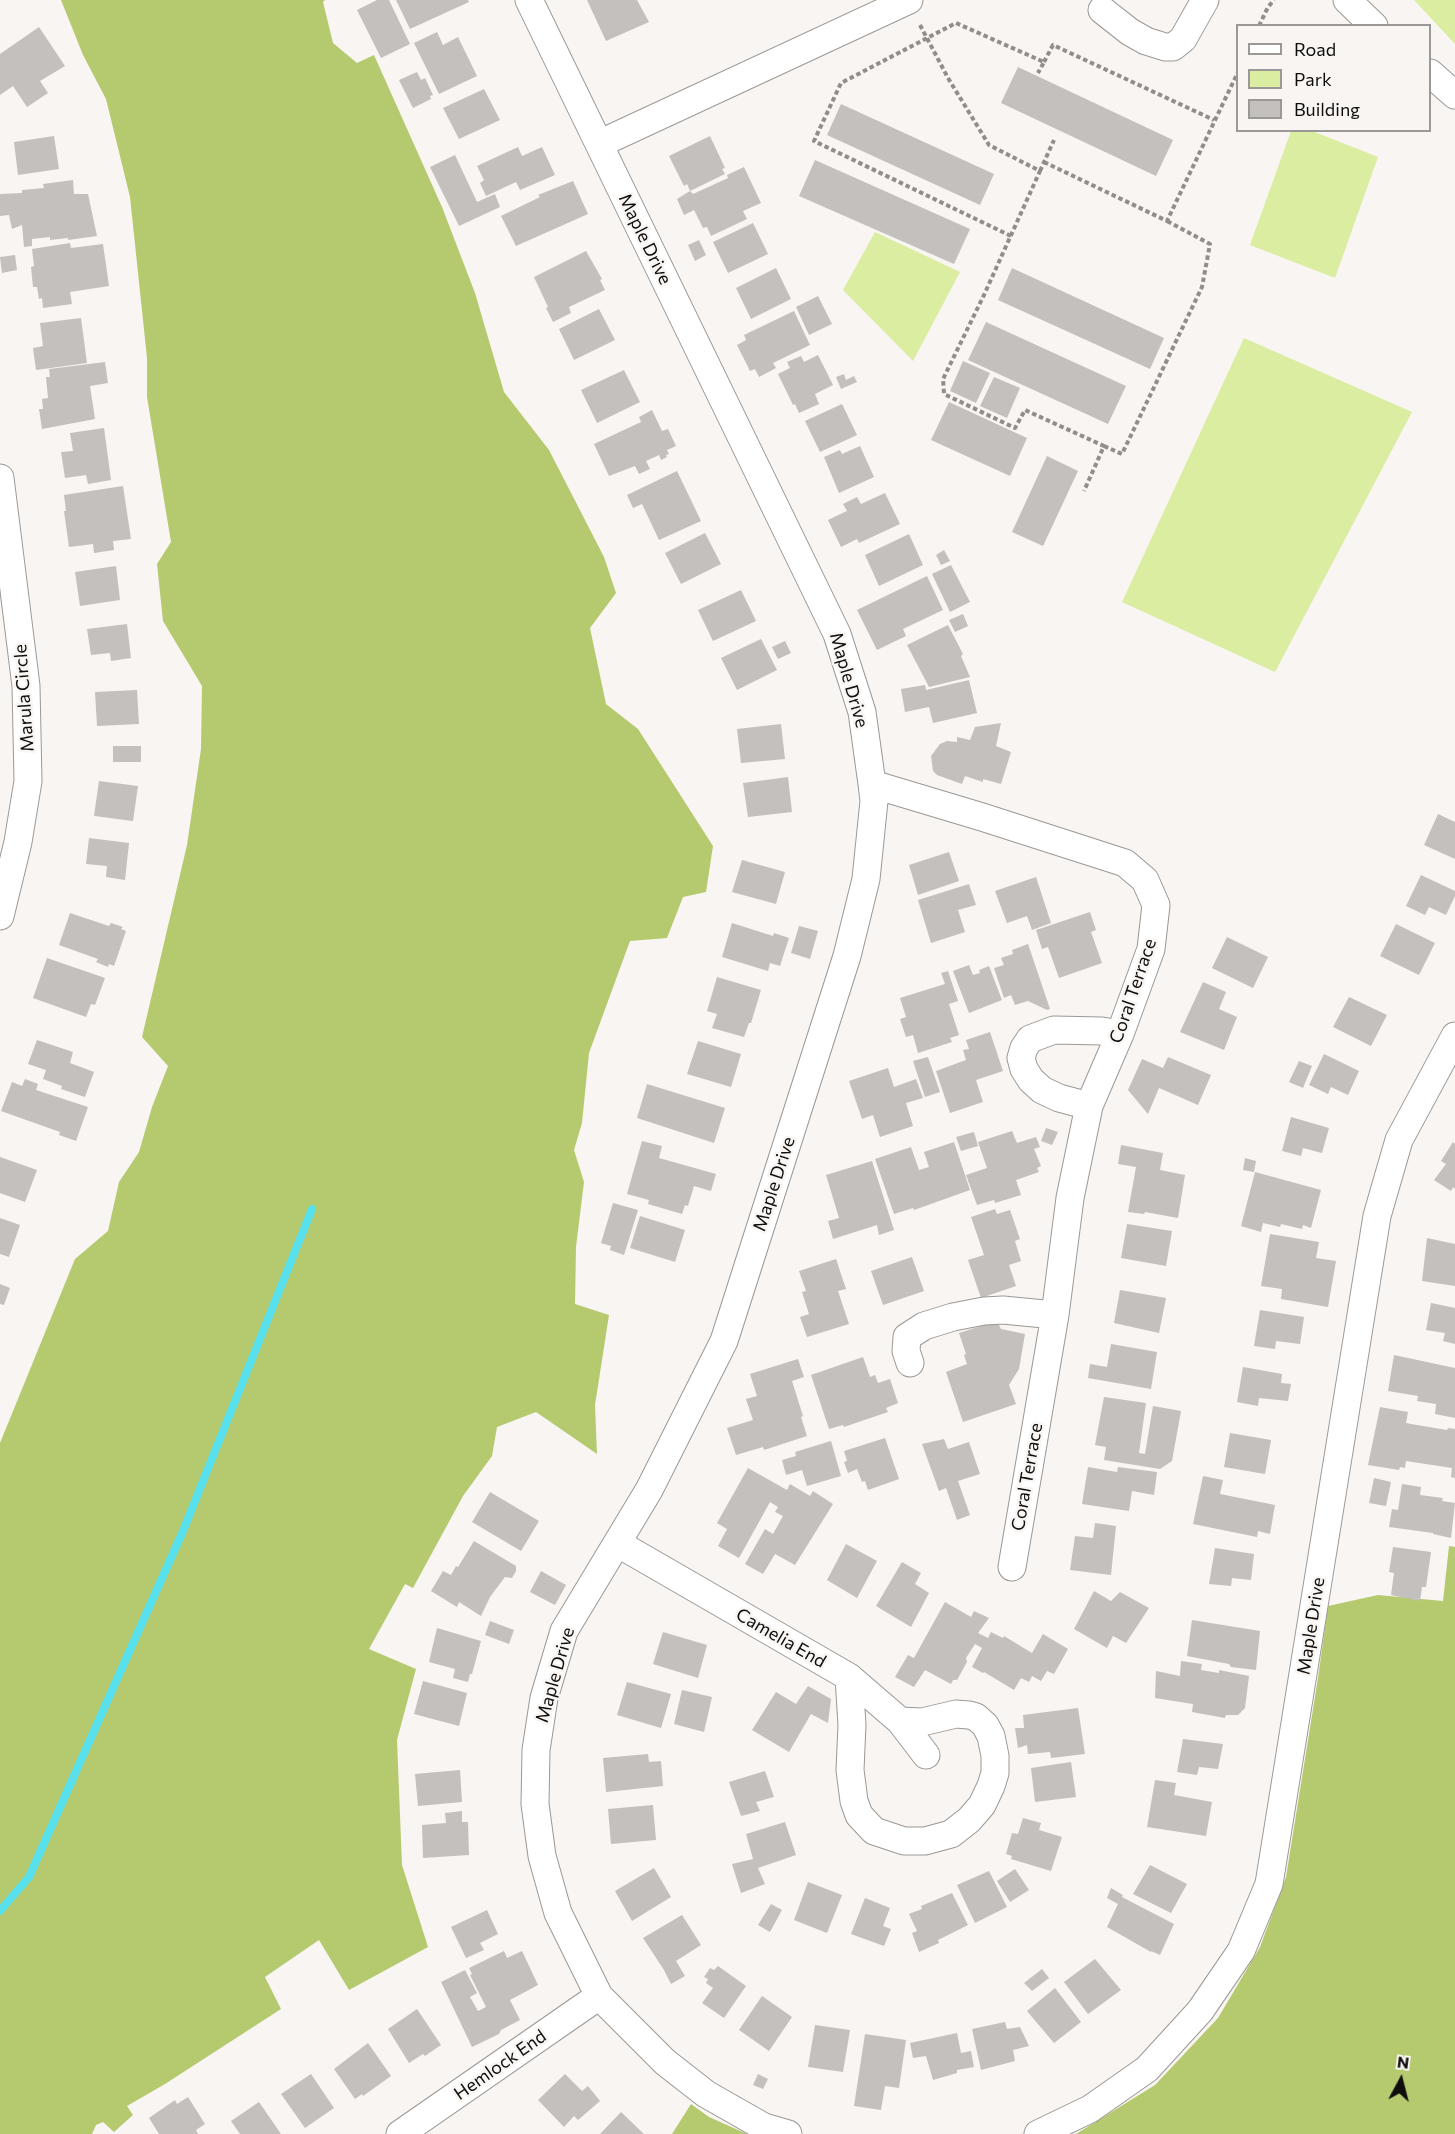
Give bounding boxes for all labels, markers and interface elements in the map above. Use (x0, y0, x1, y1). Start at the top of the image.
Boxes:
legend (1236, 24, 1431, 132)
text: Road (1294, 38, 1336, 60)
text: Park (1294, 68, 1332, 90)
text: Building (1294, 98, 1360, 120)
street label: Maple Drive (614, 190, 676, 288)
street label: Maple Drive (825, 630, 873, 730)
street label: Marula Circle (9, 643, 39, 753)
street label: Coral Terrace (1105, 936, 1161, 1046)
street label: Maple Drive (749, 1134, 799, 1234)
street label: Coral Terrace (1007, 1421, 1047, 1533)
street label: Maple Drive (1293, 1576, 1329, 1676)
street label: Camelia End (732, 1604, 830, 1672)
street label: Maple Drive (531, 1625, 579, 1725)
street label: Hemlock End (450, 2025, 550, 2105)
north arrow (1371, 2050, 1431, 2110)
text: N (1396, 2051, 1410, 2072)

